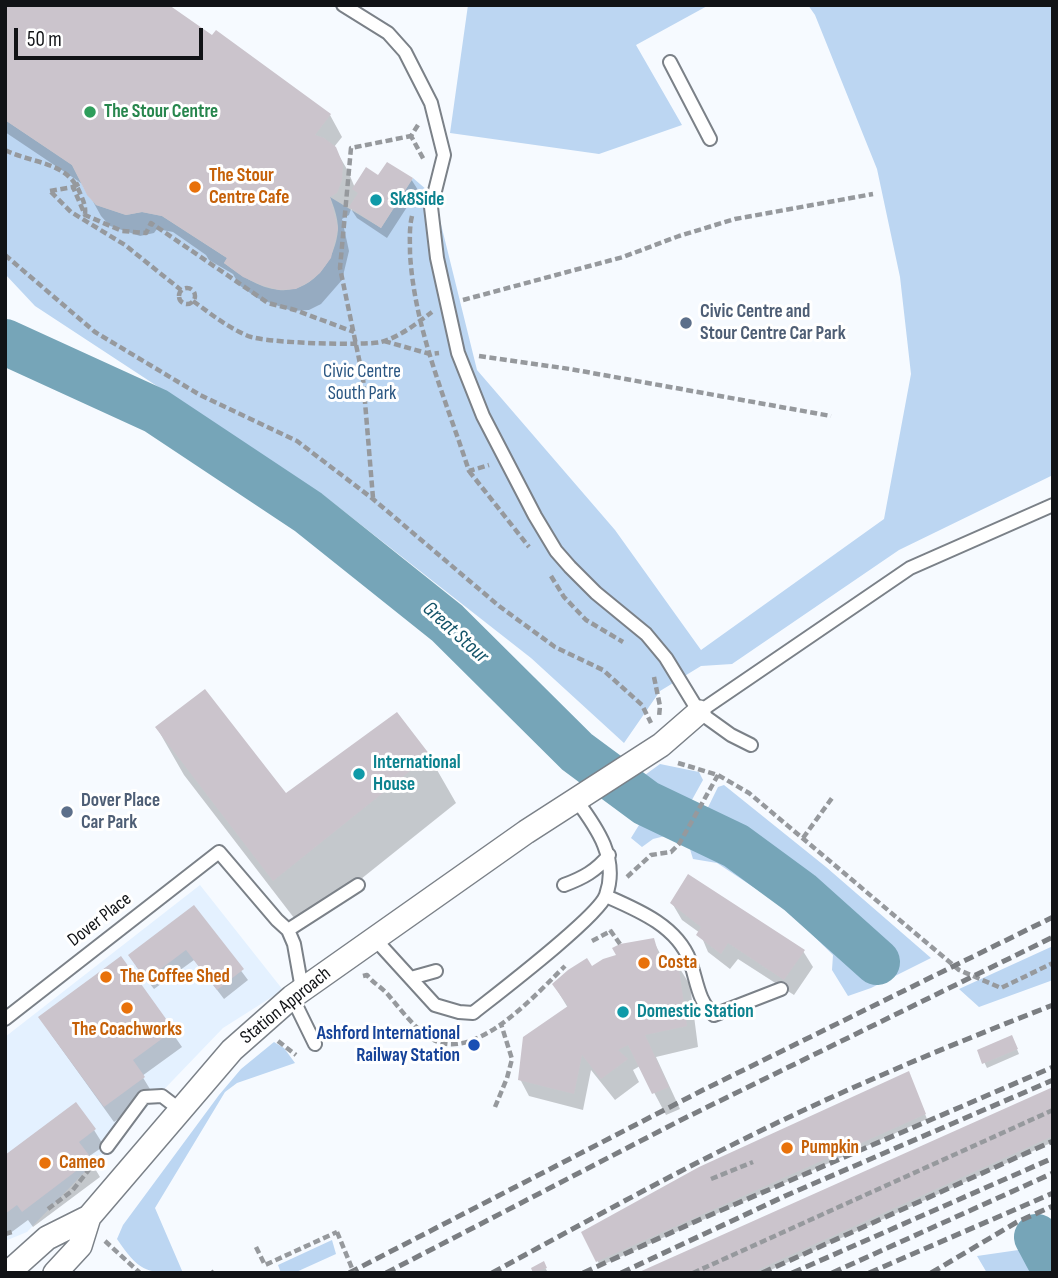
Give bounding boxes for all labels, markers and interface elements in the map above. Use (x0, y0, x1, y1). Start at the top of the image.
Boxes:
scale bar (18, 14, 206, 58)
text: 50 m (27, 27, 62, 52)
place label: The Stour Centre (104, 101, 218, 123)
marker: The Stour Centre (82, 104, 98, 120)
place label: The Stour Centre Cafe (209, 165, 289, 209)
marker: The Stour Centre Cafe (187, 179, 203, 195)
place label: Sk8Side (390, 189, 444, 211)
marker: Sk8Side (368, 192, 384, 208)
place label: Civic Centre and Stour Centre Car Park (700, 301, 846, 345)
marker: Civic Centre and Stour Centre Car Park (678, 315, 694, 331)
park label: Civic Centre South Park (323, 361, 401, 405)
water label: Great Stour (417, 597, 493, 669)
place label: International House (373, 752, 461, 796)
marker: International House (351, 766, 367, 782)
place label: Dover Place Car Park (81, 790, 160, 834)
marker: Dover Place Car Park (59, 804, 75, 820)
street label: Dover Place (64, 888, 136, 952)
place label: Costa (658, 952, 697, 974)
marker: Costa (636, 955, 652, 971)
street label: Station Approach (236, 963, 336, 1049)
place label: The Coffee Shed (120, 966, 230, 988)
marker: The Coffee Shed (98, 969, 114, 985)
marker: The Coachworks (119, 1000, 135, 1016)
place label: Domestic Station (637, 1001, 754, 1023)
marker: Domestic Station (615, 1004, 631, 1020)
place label: The Coachworks (72, 1019, 182, 1041)
place label: Ashford International Railway Station (317, 1023, 460, 1067)
marker: Ashford International Railway Station (466, 1037, 482, 1053)
place label: Pumpkin (801, 1137, 859, 1159)
marker: Pumpkin (779, 1140, 795, 1156)
place label: Cameo (59, 1152, 105, 1174)
marker: Cameo (37, 1155, 53, 1171)

